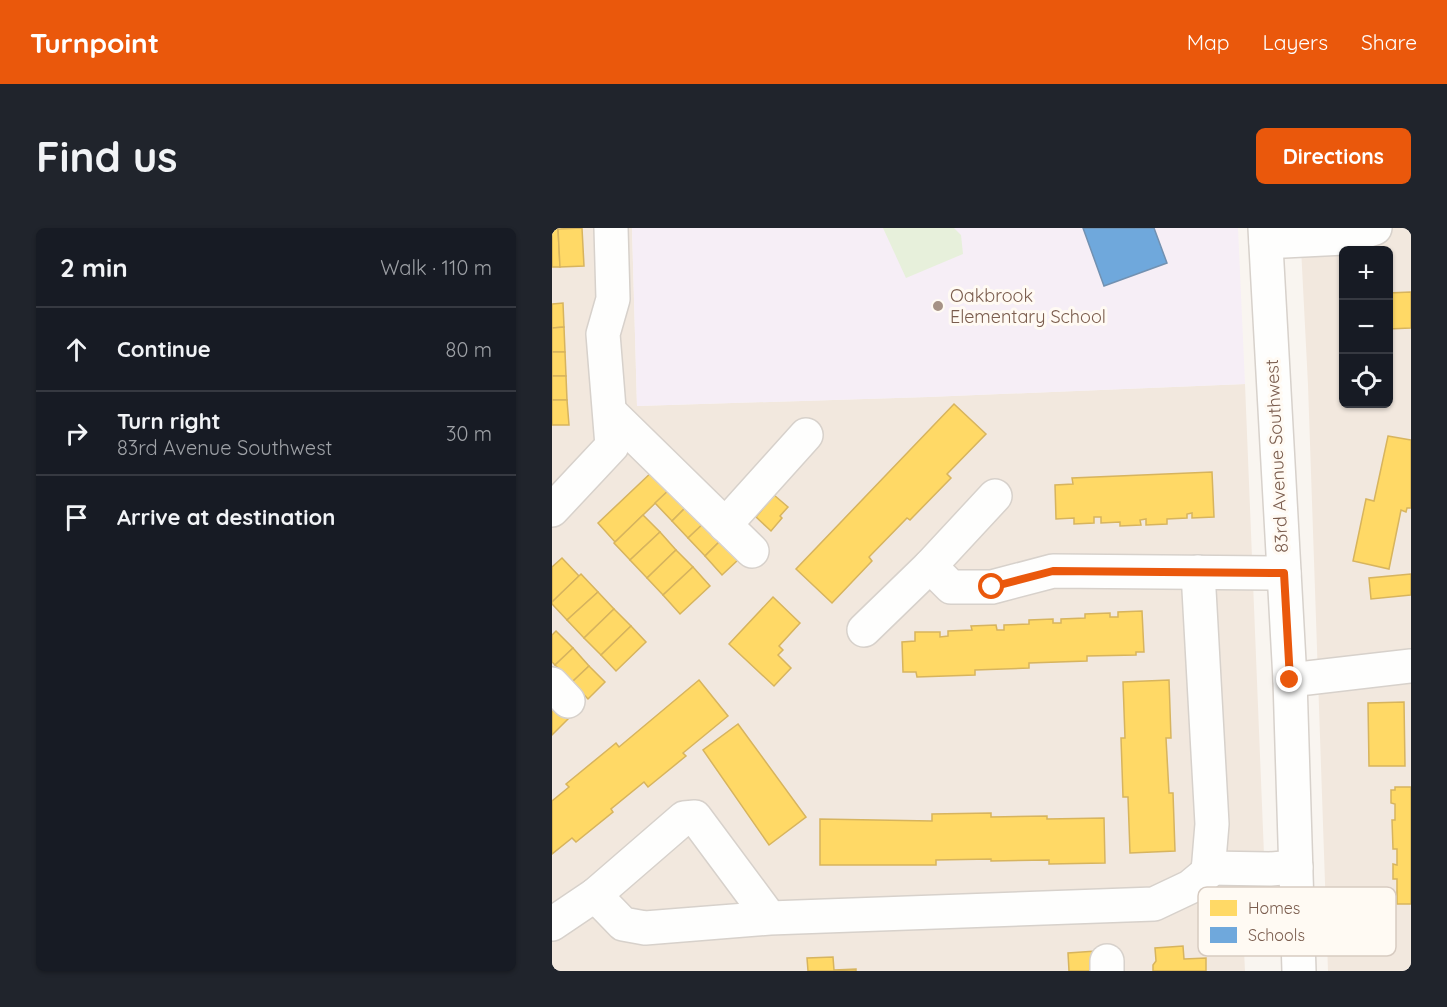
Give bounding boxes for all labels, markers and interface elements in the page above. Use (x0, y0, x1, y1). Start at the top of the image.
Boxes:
text: Turnpoint (30, 25, 159, 60)
text: Map (1187, 29, 1230, 55)
text: Layers (1263, 29, 1328, 55)
text: Share (1361, 29, 1417, 55)
button: Directions (1256, 128, 1411, 184)
text: Find us (36, 130, 178, 183)
map controls (1339, 246, 1393, 408)
button: + (1339, 246, 1393, 300)
text: 2 min (60, 251, 128, 284)
text: Walk · 110 m (380, 255, 492, 280)
place label: Oakbrook Elementary School (950, 284, 1106, 328)
marker: Oakbrook Elementary School (931, 299, 945, 313)
button: − (1339, 300, 1393, 354)
icon: ahead (60, 333, 93, 366)
text: Continue (117, 335, 211, 363)
text: 80 m (446, 337, 492, 362)
button: locate (1339, 354, 1393, 408)
street label: 83rd Avenue Southwest (1260, 359, 1293, 553)
text: Turn right (117, 407, 221, 435)
icon: right (60, 417, 93, 450)
text: 30 m (446, 421, 492, 446)
text: 83rd Avenue Southwest (117, 435, 332, 460)
icon: arrive (60, 501, 93, 534)
text: Arrive at destination (117, 503, 335, 531)
route start (978, 573, 1004, 599)
route end (1276, 666, 1302, 692)
legend (1198, 887, 1396, 956)
text: Homes (1248, 898, 1300, 918)
text: Schools (1248, 925, 1305, 945)

